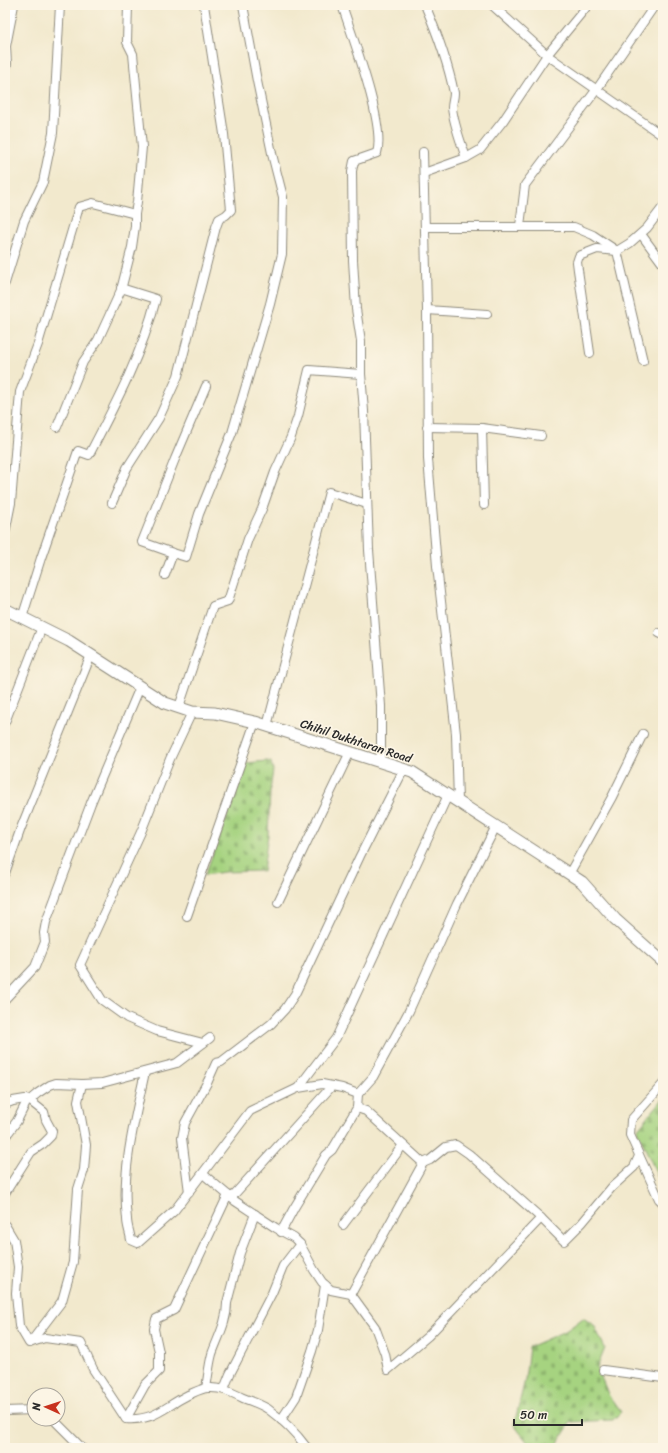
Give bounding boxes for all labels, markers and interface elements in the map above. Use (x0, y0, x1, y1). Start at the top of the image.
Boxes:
street label: Chihil Dukhtaran Road (297, 713, 415, 770)
north arrow (26, 1387, 66, 1427)
scale bar (514, 1401, 582, 1427)
text: N (27, 1402, 46, 1412)
text: 50 m (520, 1404, 547, 1426)

